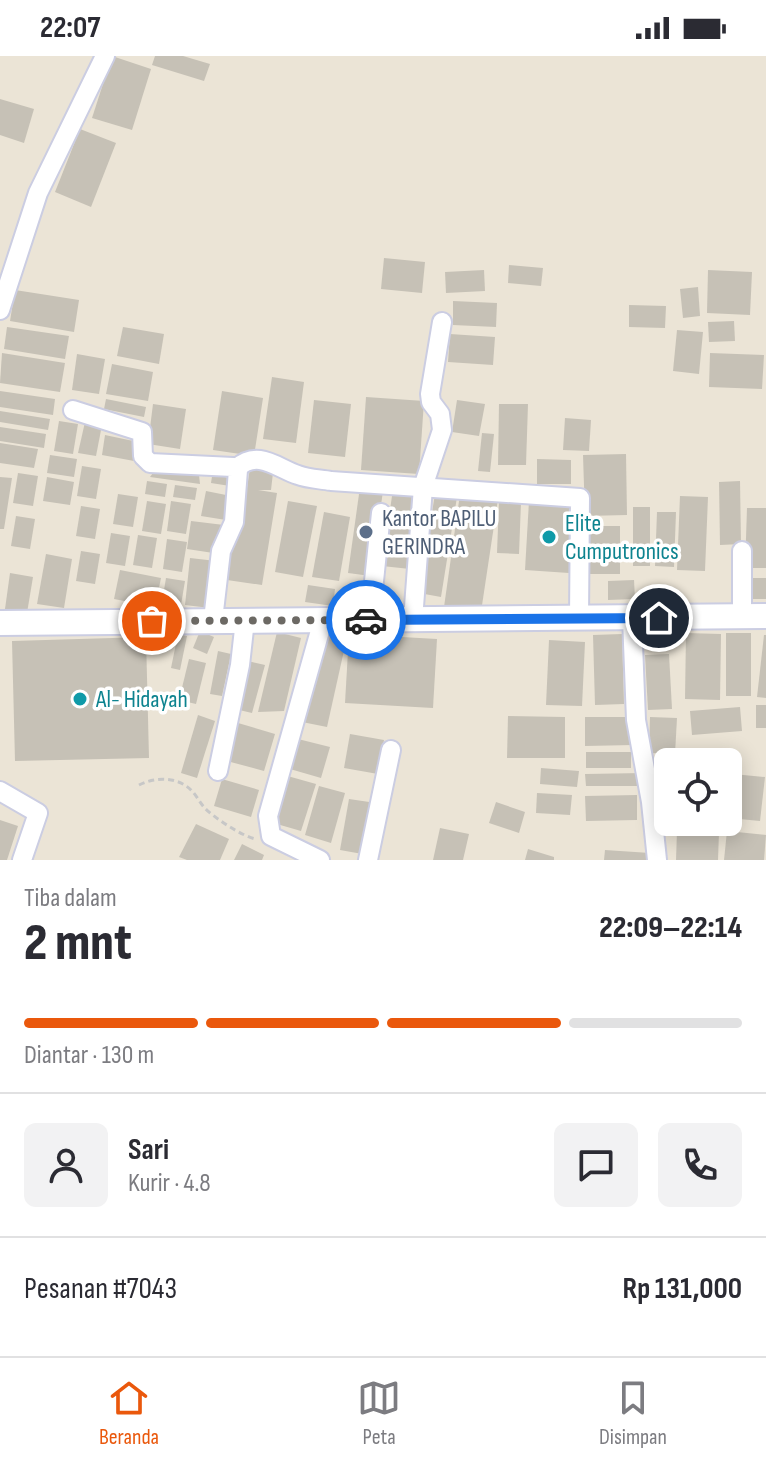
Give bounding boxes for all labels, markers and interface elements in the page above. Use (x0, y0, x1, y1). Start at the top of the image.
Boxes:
text: 22:07 (40, 10, 100, 46)
place label: Kantor BAPILU GERINDRA (382, 504, 496, 561)
place label: Elite Cumputronics (565, 509, 679, 566)
marker: Kantor BAPILU GERINDRA (357, 523, 375, 541)
marker: Elite Cumputronics (540, 528, 558, 546)
courier (326, 580, 406, 660)
pin (625, 584, 693, 652)
pin (118, 587, 186, 655)
icon: home (637, 596, 681, 640)
icon: car (344, 598, 388, 642)
icon: bag (130, 599, 174, 643)
place label: Al- Hidayah (95, 685, 188, 714)
marker: Al- Hidayah (71, 690, 89, 708)
map controls (654, 748, 742, 836)
button: locate (654, 748, 742, 836)
text: Tiba dalam (24, 883, 117, 914)
text: 22:09–22:14 (599, 910, 742, 946)
text: 2 mnt (24, 912, 132, 975)
text: Diantar · 130 m (24, 1040, 154, 1071)
button: person (24, 1123, 108, 1207)
button: chat (554, 1123, 638, 1207)
button: phone (658, 1123, 742, 1207)
text: Sari (128, 1132, 169, 1168)
text: Kurir · 4.8 (128, 1168, 211, 1199)
text: Pesanan #7043 (24, 1271, 177, 1307)
text: Rp 131,000 (622, 1271, 742, 1307)
tab: Beranda (99, 1376, 159, 1451)
tab: Peta (357, 1376, 401, 1451)
tab: Disimpan (599, 1376, 667, 1451)

